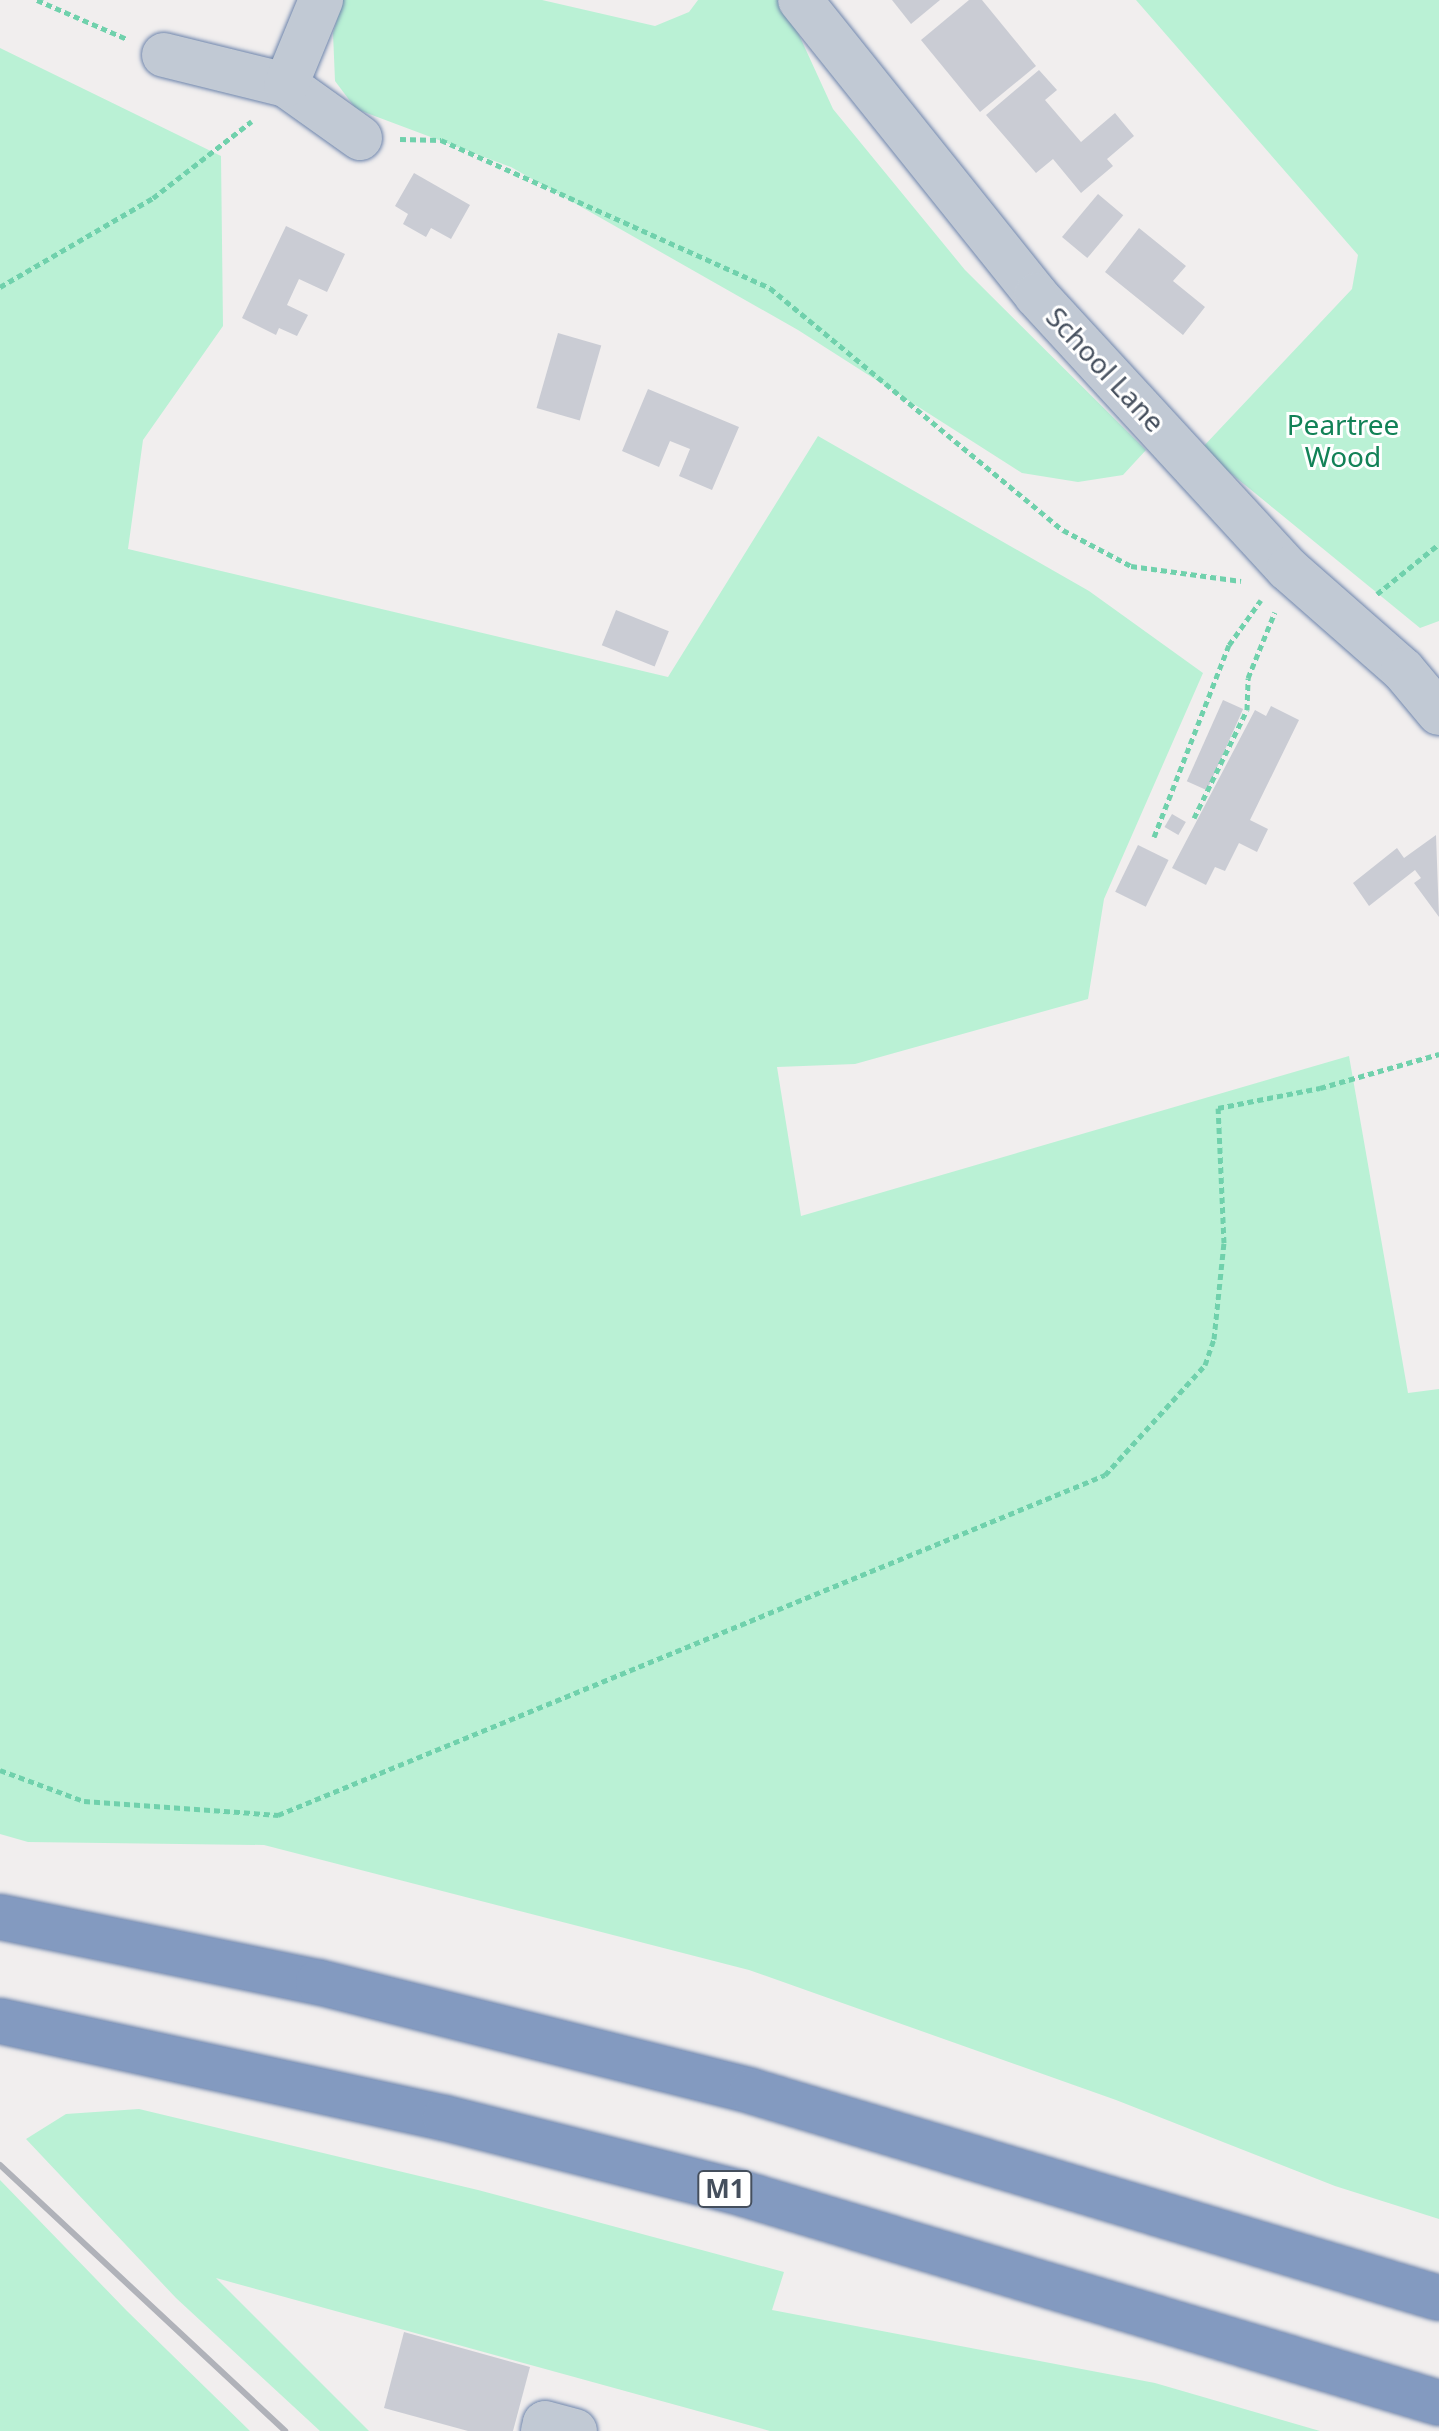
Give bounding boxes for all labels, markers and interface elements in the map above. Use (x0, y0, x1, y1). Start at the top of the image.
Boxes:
street label: School Lane (1040, 300, 1172, 438)
park label: Peartree Wood (1287, 407, 1399, 473)
road number: M1 (697, 2167, 753, 2211)

